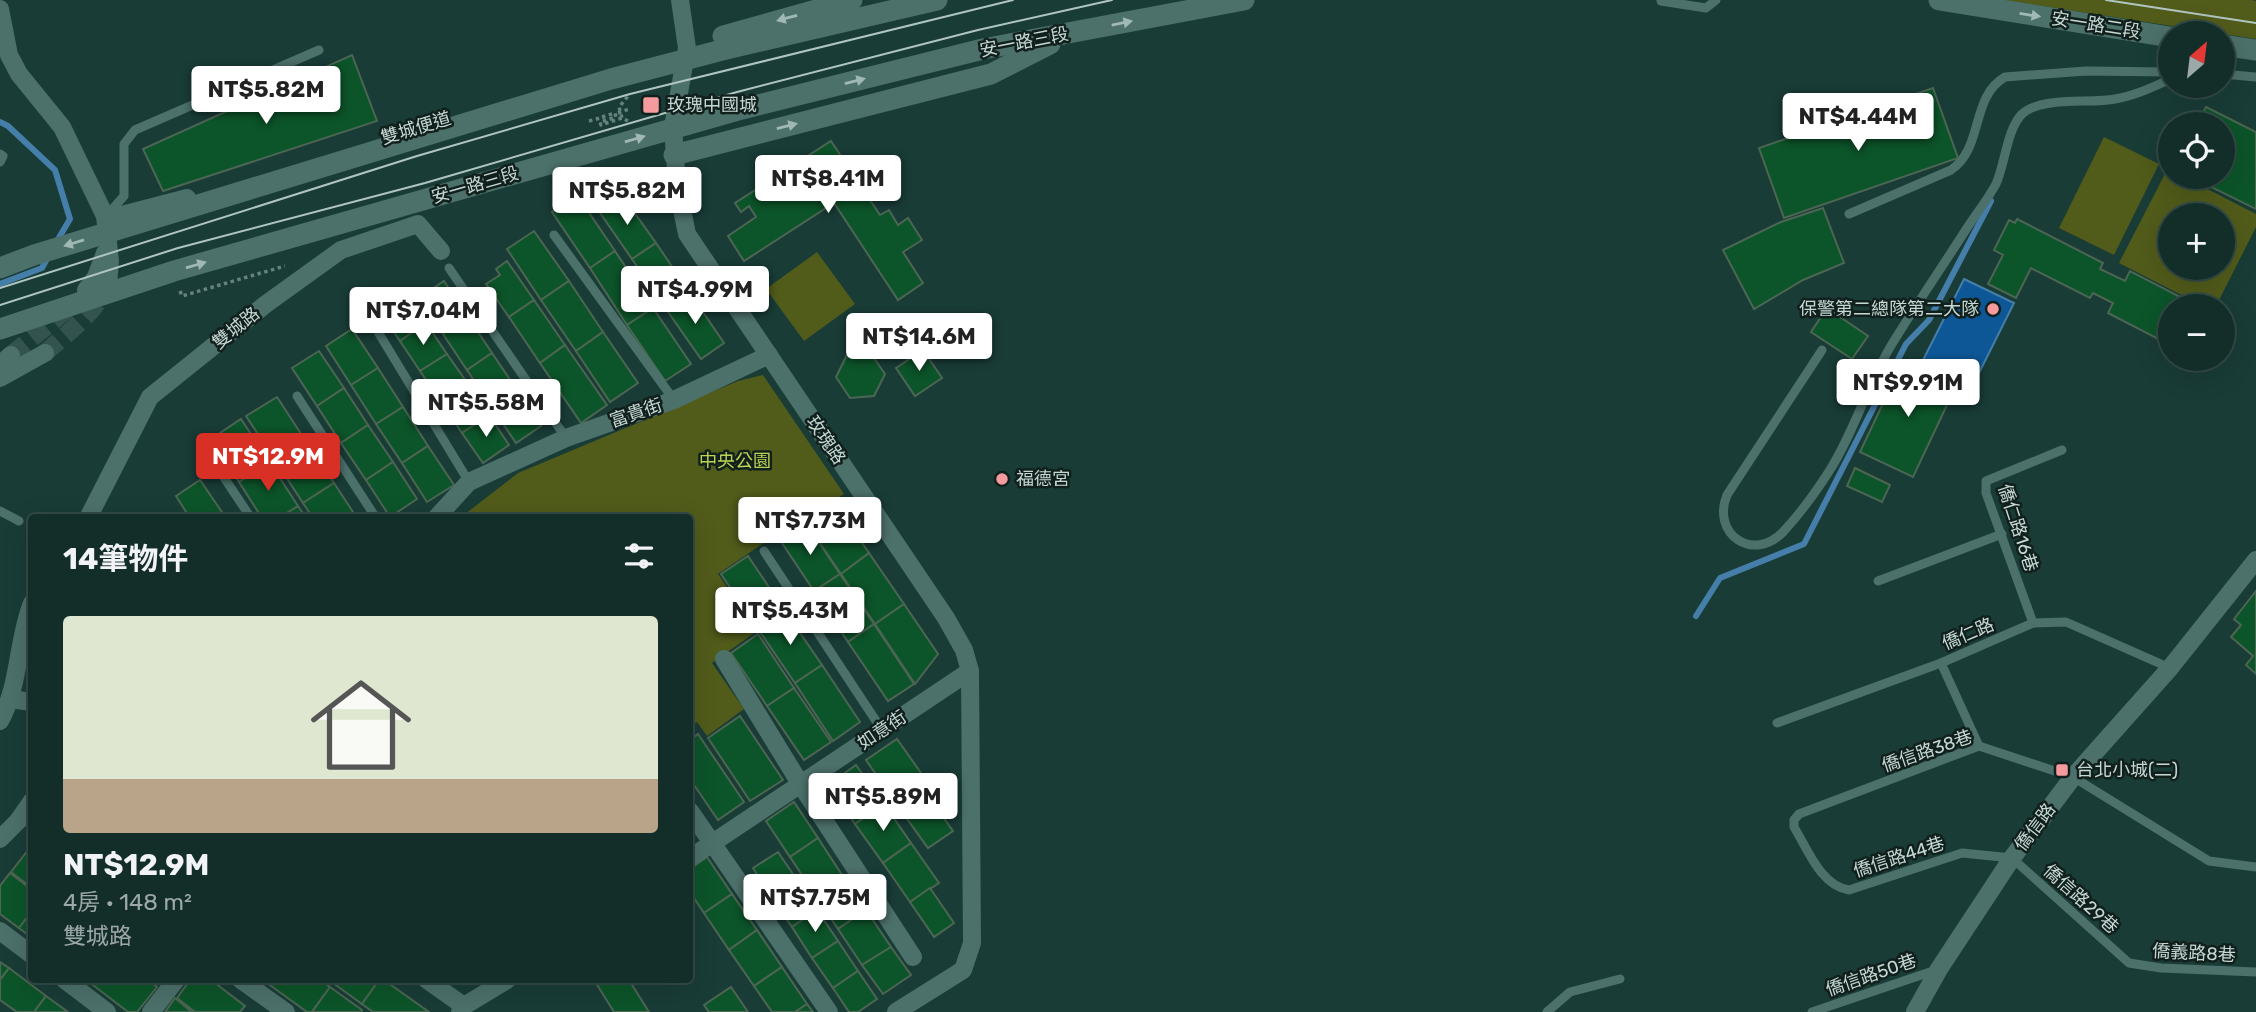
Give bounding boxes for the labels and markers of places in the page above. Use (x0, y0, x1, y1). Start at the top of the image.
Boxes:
pin: NT$5.82M (194, 66, 338, 126)
place label: 玫瑰中國城 (667, 94, 757, 116)
pin: NT$4.44M (1786, 94, 1930, 153)
marker: 玫瑰中國城 (641, 95, 661, 115)
pin: NT$8.41M (756, 156, 900, 215)
pin: NT$5.82M (555, 168, 699, 227)
pin: NT$4.99M (623, 266, 767, 326)
pin: NT$7.04M (351, 288, 495, 347)
place label: 保警第二總隊第二大隊 (1799, 298, 1979, 320)
marker: 保警第二總隊第二大隊 (1985, 301, 2001, 317)
pin: NT$14.6M (847, 314, 991, 373)
pin: NT$9.91M (1836, 360, 1980, 419)
pin: NT$5.58M (414, 380, 558, 439)
pin: NT$12.9M (196, 434, 340, 493)
place label: 福德宮 (1016, 468, 1070, 490)
marker: 福德宮 (994, 471, 1010, 487)
pin: NT$7.73M (738, 498, 882, 557)
pin: NT$5.43M (718, 588, 862, 647)
place label: 台北小城(二) (2076, 759, 2178, 781)
marker: 台北小城(二) (2054, 762, 2070, 778)
pin: NT$5.89M (811, 774, 955, 833)
pin: NT$7.75M (743, 874, 887, 934)

